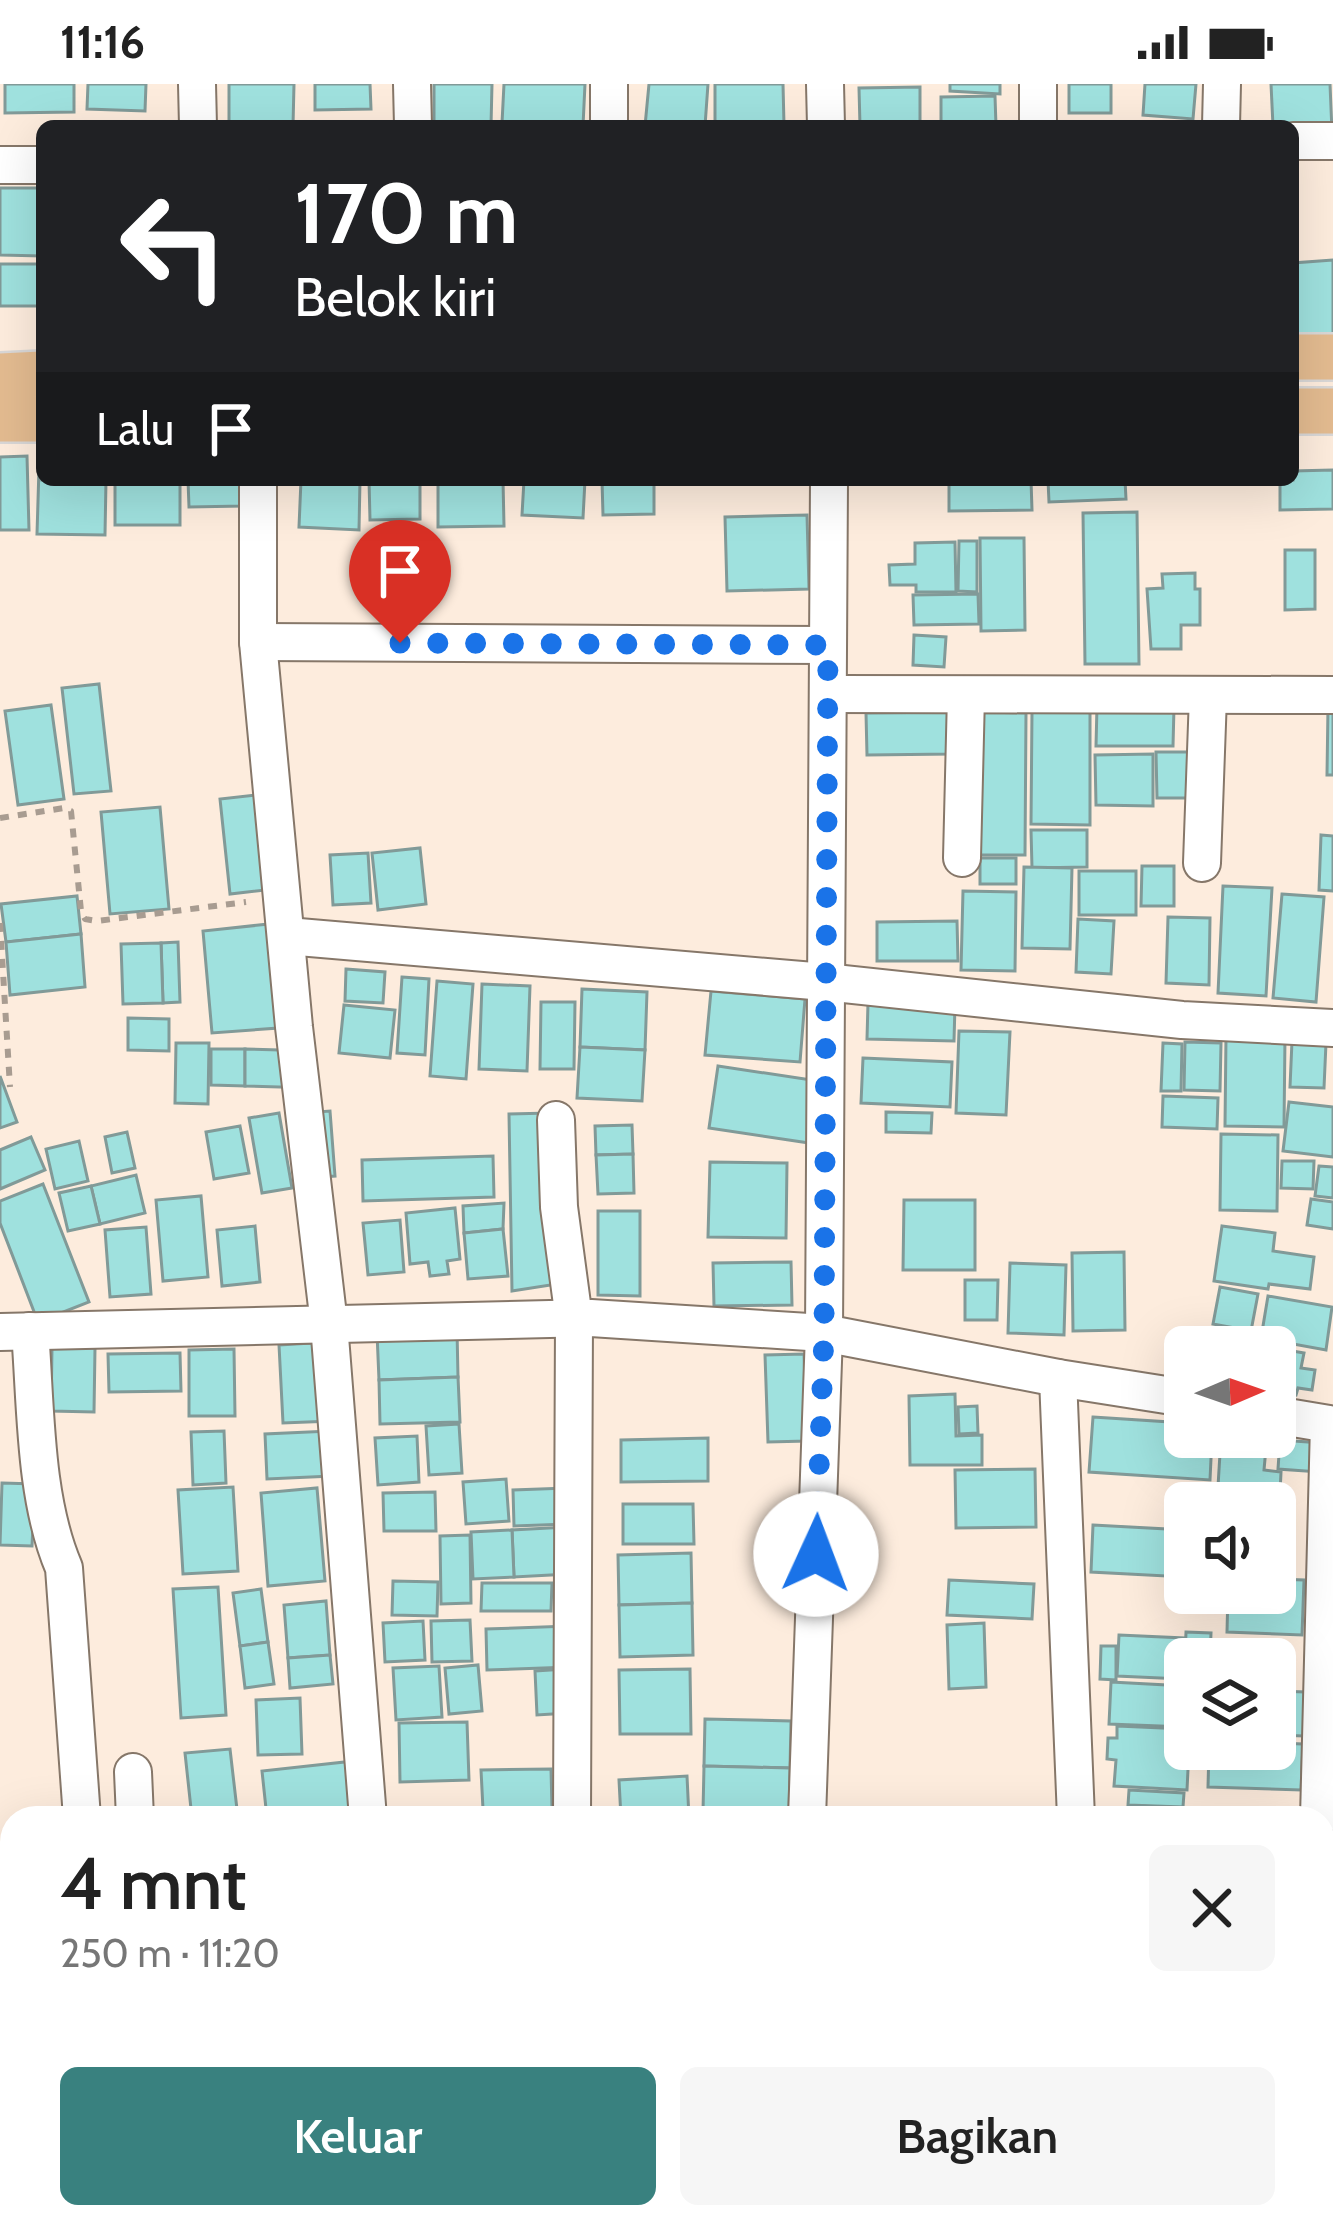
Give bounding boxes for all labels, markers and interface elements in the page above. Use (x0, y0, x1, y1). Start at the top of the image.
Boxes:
text: 11:16 (60, 15, 145, 69)
text: 170 m (294, 162, 518, 264)
icon: left (96, 168, 252, 324)
text: Belok kiri (294, 264, 497, 330)
icon: arrive (198, 396, 264, 462)
text: Lalu (96, 402, 174, 456)
pin (349, 520, 451, 643)
icon: arrive (367, 538, 433, 604)
north arrow (1164, 1326, 1296, 1458)
map controls (1164, 1326, 1296, 1770)
button: sound (1164, 1482, 1296, 1614)
position arrow (753, 1491, 879, 1617)
button: layers (1164, 1638, 1296, 1770)
text: 4 mnt (60, 1840, 247, 1927)
button: close (1149, 1845, 1275, 1971)
text: 250 m · 11:20 (60, 1929, 280, 1977)
button: Keluar (60, 2067, 656, 2205)
button: Bagikan (680, 2067, 1275, 2205)

